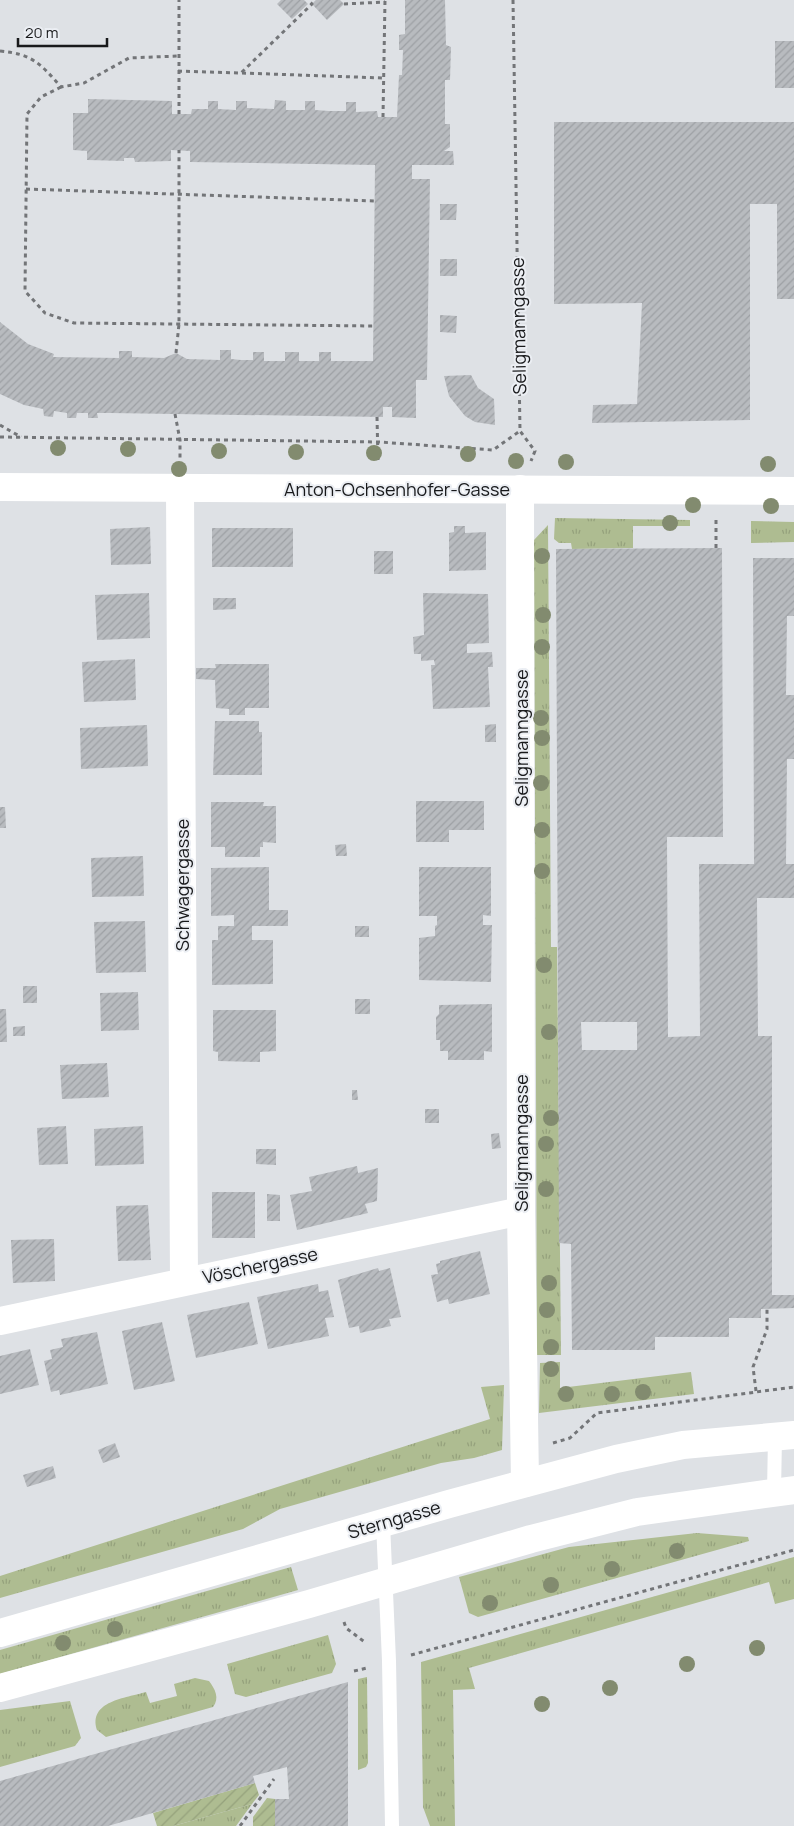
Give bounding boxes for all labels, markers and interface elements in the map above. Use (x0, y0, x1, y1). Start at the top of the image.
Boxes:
scale bar (18, 15, 106, 47)
text: 20 m (25, 22, 58, 43)
street label: Seligmanngasse (505, 257, 531, 395)
street label: Anton-Ochsenhofer-Gasse (284, 477, 510, 501)
street label: Seligmanngasse (509, 669, 533, 807)
street label: Schwagergasse (170, 819, 194, 951)
street label: Seligmanngasse (509, 1074, 533, 1212)
street label: Vöschergasse (200, 1241, 320, 1289)
street label: Sterngasse (345, 1494, 443, 1544)

